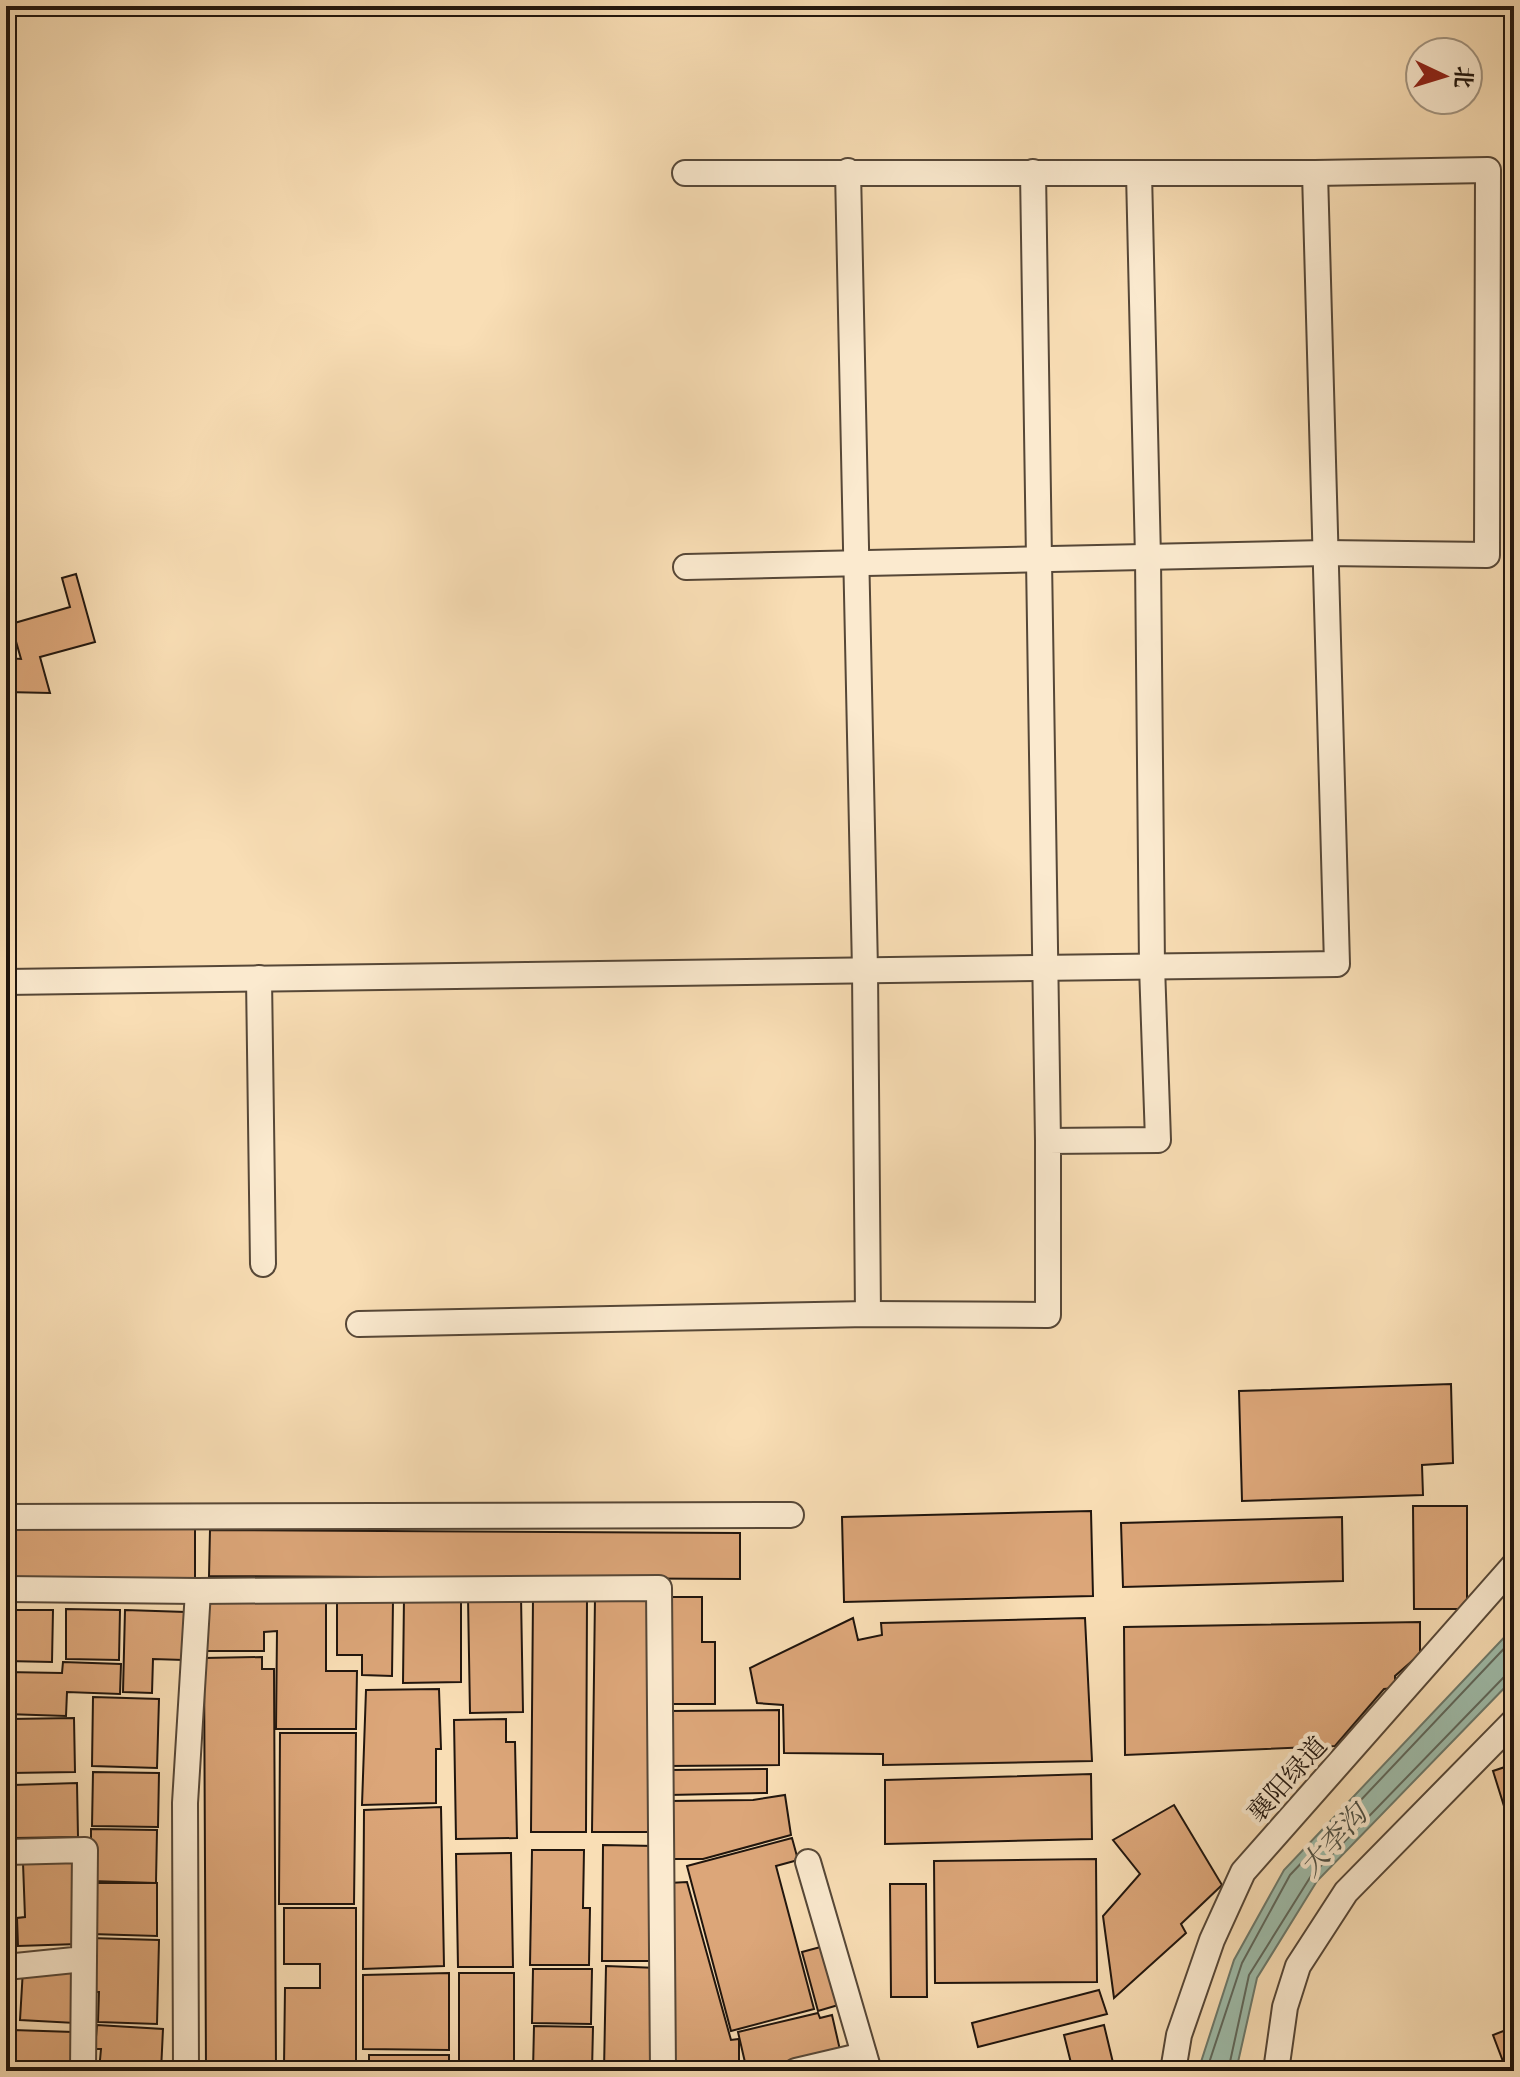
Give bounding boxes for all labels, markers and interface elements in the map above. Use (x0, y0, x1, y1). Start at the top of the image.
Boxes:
north arrow (1404, 36, 1484, 116)
text: 北 (1447, 65, 1481, 89)
street label: 襄阳绿道 (1237, 1727, 1336, 1830)
water label: 大李沟 (1289, 1792, 1379, 1885)

